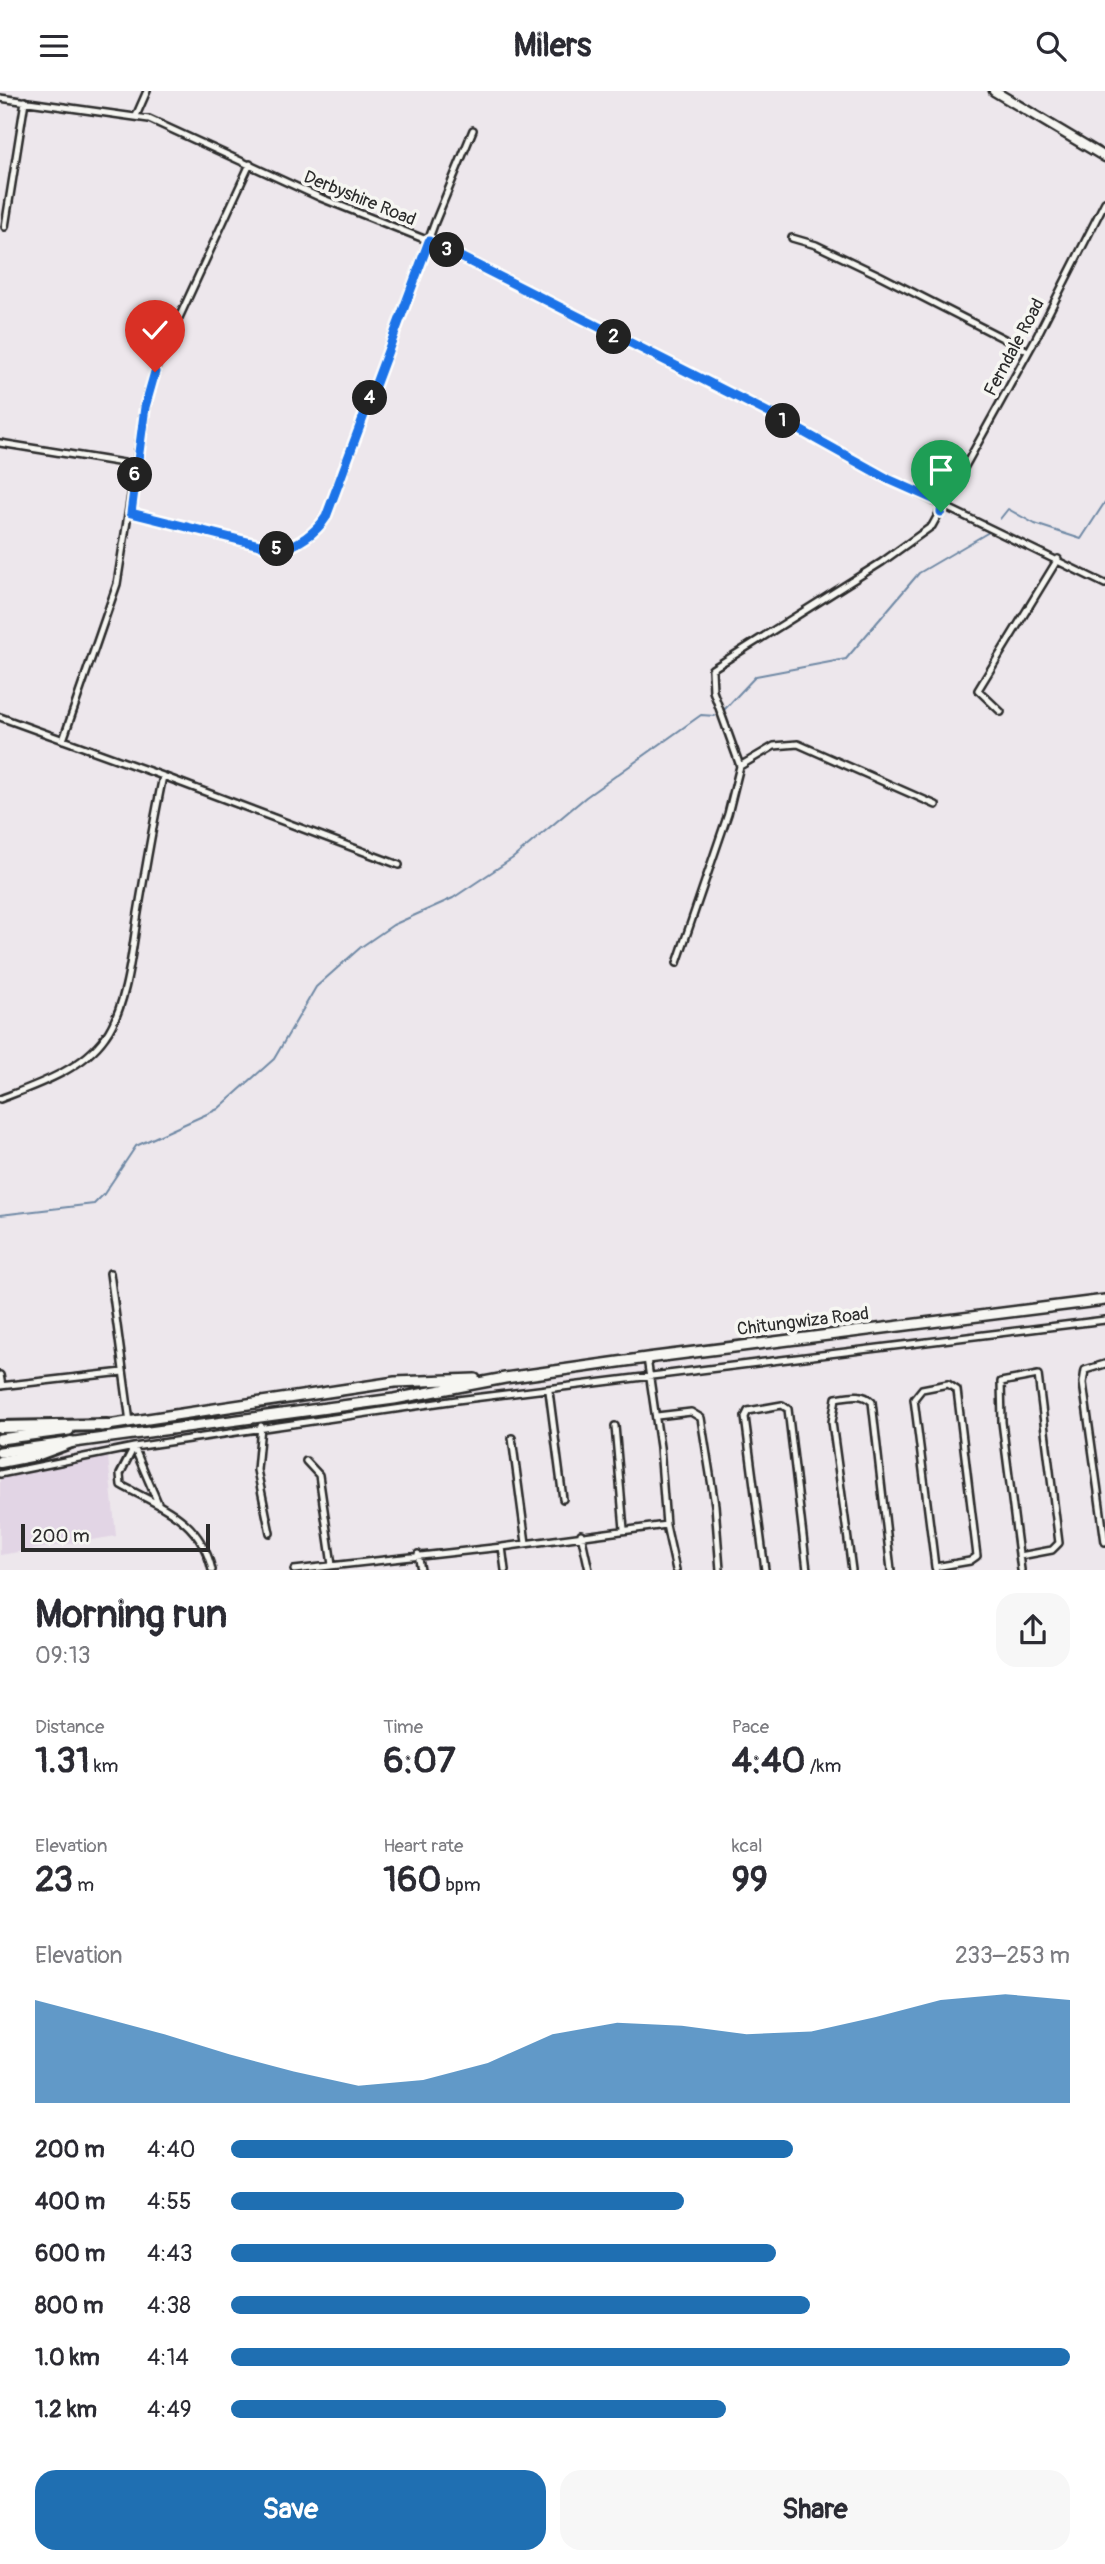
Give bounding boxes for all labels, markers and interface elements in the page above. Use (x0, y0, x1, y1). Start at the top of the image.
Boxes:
text: Milers (514, 26, 591, 66)
icon: menu (35, 27, 73, 65)
icon: search (1032, 27, 1070, 65)
street label: Derbyshire Road (300, 165, 419, 231)
pin: 3 (430, 233, 464, 267)
text: 3 (441, 237, 452, 261)
street label: Ferndale Road (979, 294, 1050, 400)
pin (125, 300, 185, 372)
icon: check (136, 311, 174, 349)
pin: 2 (596, 320, 632, 355)
text: 2 (608, 324, 619, 348)
pin: 4 (352, 381, 388, 415)
text: 4 (364, 385, 375, 409)
pin: 1 (766, 403, 800, 439)
text: 1 (779, 408, 786, 432)
pin (911, 440, 971, 512)
icon: arrive (922, 451, 960, 489)
pin: 6 (118, 457, 152, 493)
text: 6 (129, 462, 140, 486)
pin: 5 (260, 531, 294, 567)
text: 5 (271, 536, 282, 560)
street label: Chitungwiza Road (736, 1302, 870, 1341)
scale bar (21, 1521, 210, 1553)
text: 200 m (32, 1524, 90, 1548)
text: Morning run (35, 1591, 227, 1639)
button: share (996, 1593, 1070, 1667)
text: 09:13 (35, 1641, 91, 1670)
text: Distance (35, 1715, 104, 1739)
text: Time (383, 1715, 423, 1739)
text: Pace (732, 1715, 769, 1739)
text: 1.31 (35, 1739, 90, 1783)
text: 6:07 (383, 1739, 455, 1783)
text: 4:40 (732, 1739, 806, 1783)
text: km (90, 1754, 119, 1778)
text: /km (806, 1754, 841, 1778)
text: Elevation (35, 1834, 107, 1858)
text: Heart rate (383, 1834, 463, 1858)
text: kcal (732, 1834, 763, 1858)
text: 23 (35, 1858, 73, 1902)
text: 160 (383, 1858, 441, 1902)
text: 99 (732, 1858, 768, 1902)
text: m (73, 1873, 94, 1897)
text: bpm (441, 1873, 481, 1897)
text: Elevation (35, 1941, 123, 1970)
text: 233–253 m (955, 1941, 1070, 1970)
text: 200 m (35, 2135, 105, 2164)
text: 4:40 (147, 2135, 196, 2164)
text: 400 m (35, 2187, 105, 2216)
text: 4:55 (147, 2187, 191, 2216)
text: 600 m (35, 2239, 105, 2268)
text: 4:43 (147, 2239, 193, 2268)
text: 800 m (35, 2291, 103, 2320)
text: 4:38 (147, 2291, 191, 2320)
text: 1.0 km (35, 2343, 100, 2372)
text: 4:14 (147, 2343, 189, 2372)
text: 1.2 km (35, 2395, 97, 2424)
text: 4:49 (147, 2395, 192, 2424)
button: Save (35, 2470, 546, 2550)
button: Share (560, 2470, 1070, 2550)

